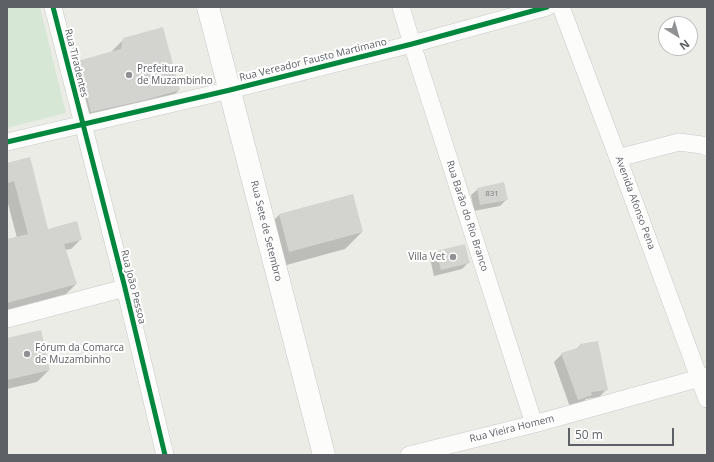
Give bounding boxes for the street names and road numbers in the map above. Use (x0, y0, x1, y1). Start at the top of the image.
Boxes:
street label: Rua Tiradentes (62, 28, 90, 98)
street label: Rua Vereador Fausto Martimano (238, 36, 388, 84)
street label: Avenida Afonso Pena (613, 155, 657, 251)
street label: Rua Barão do Rio Branco (443, 159, 491, 273)
street label: Rua Sete de Setembro (248, 179, 284, 283)
street label: Rua João Pessoa (118, 249, 148, 325)
street label: Rua Vieira Homem (468, 413, 556, 445)

